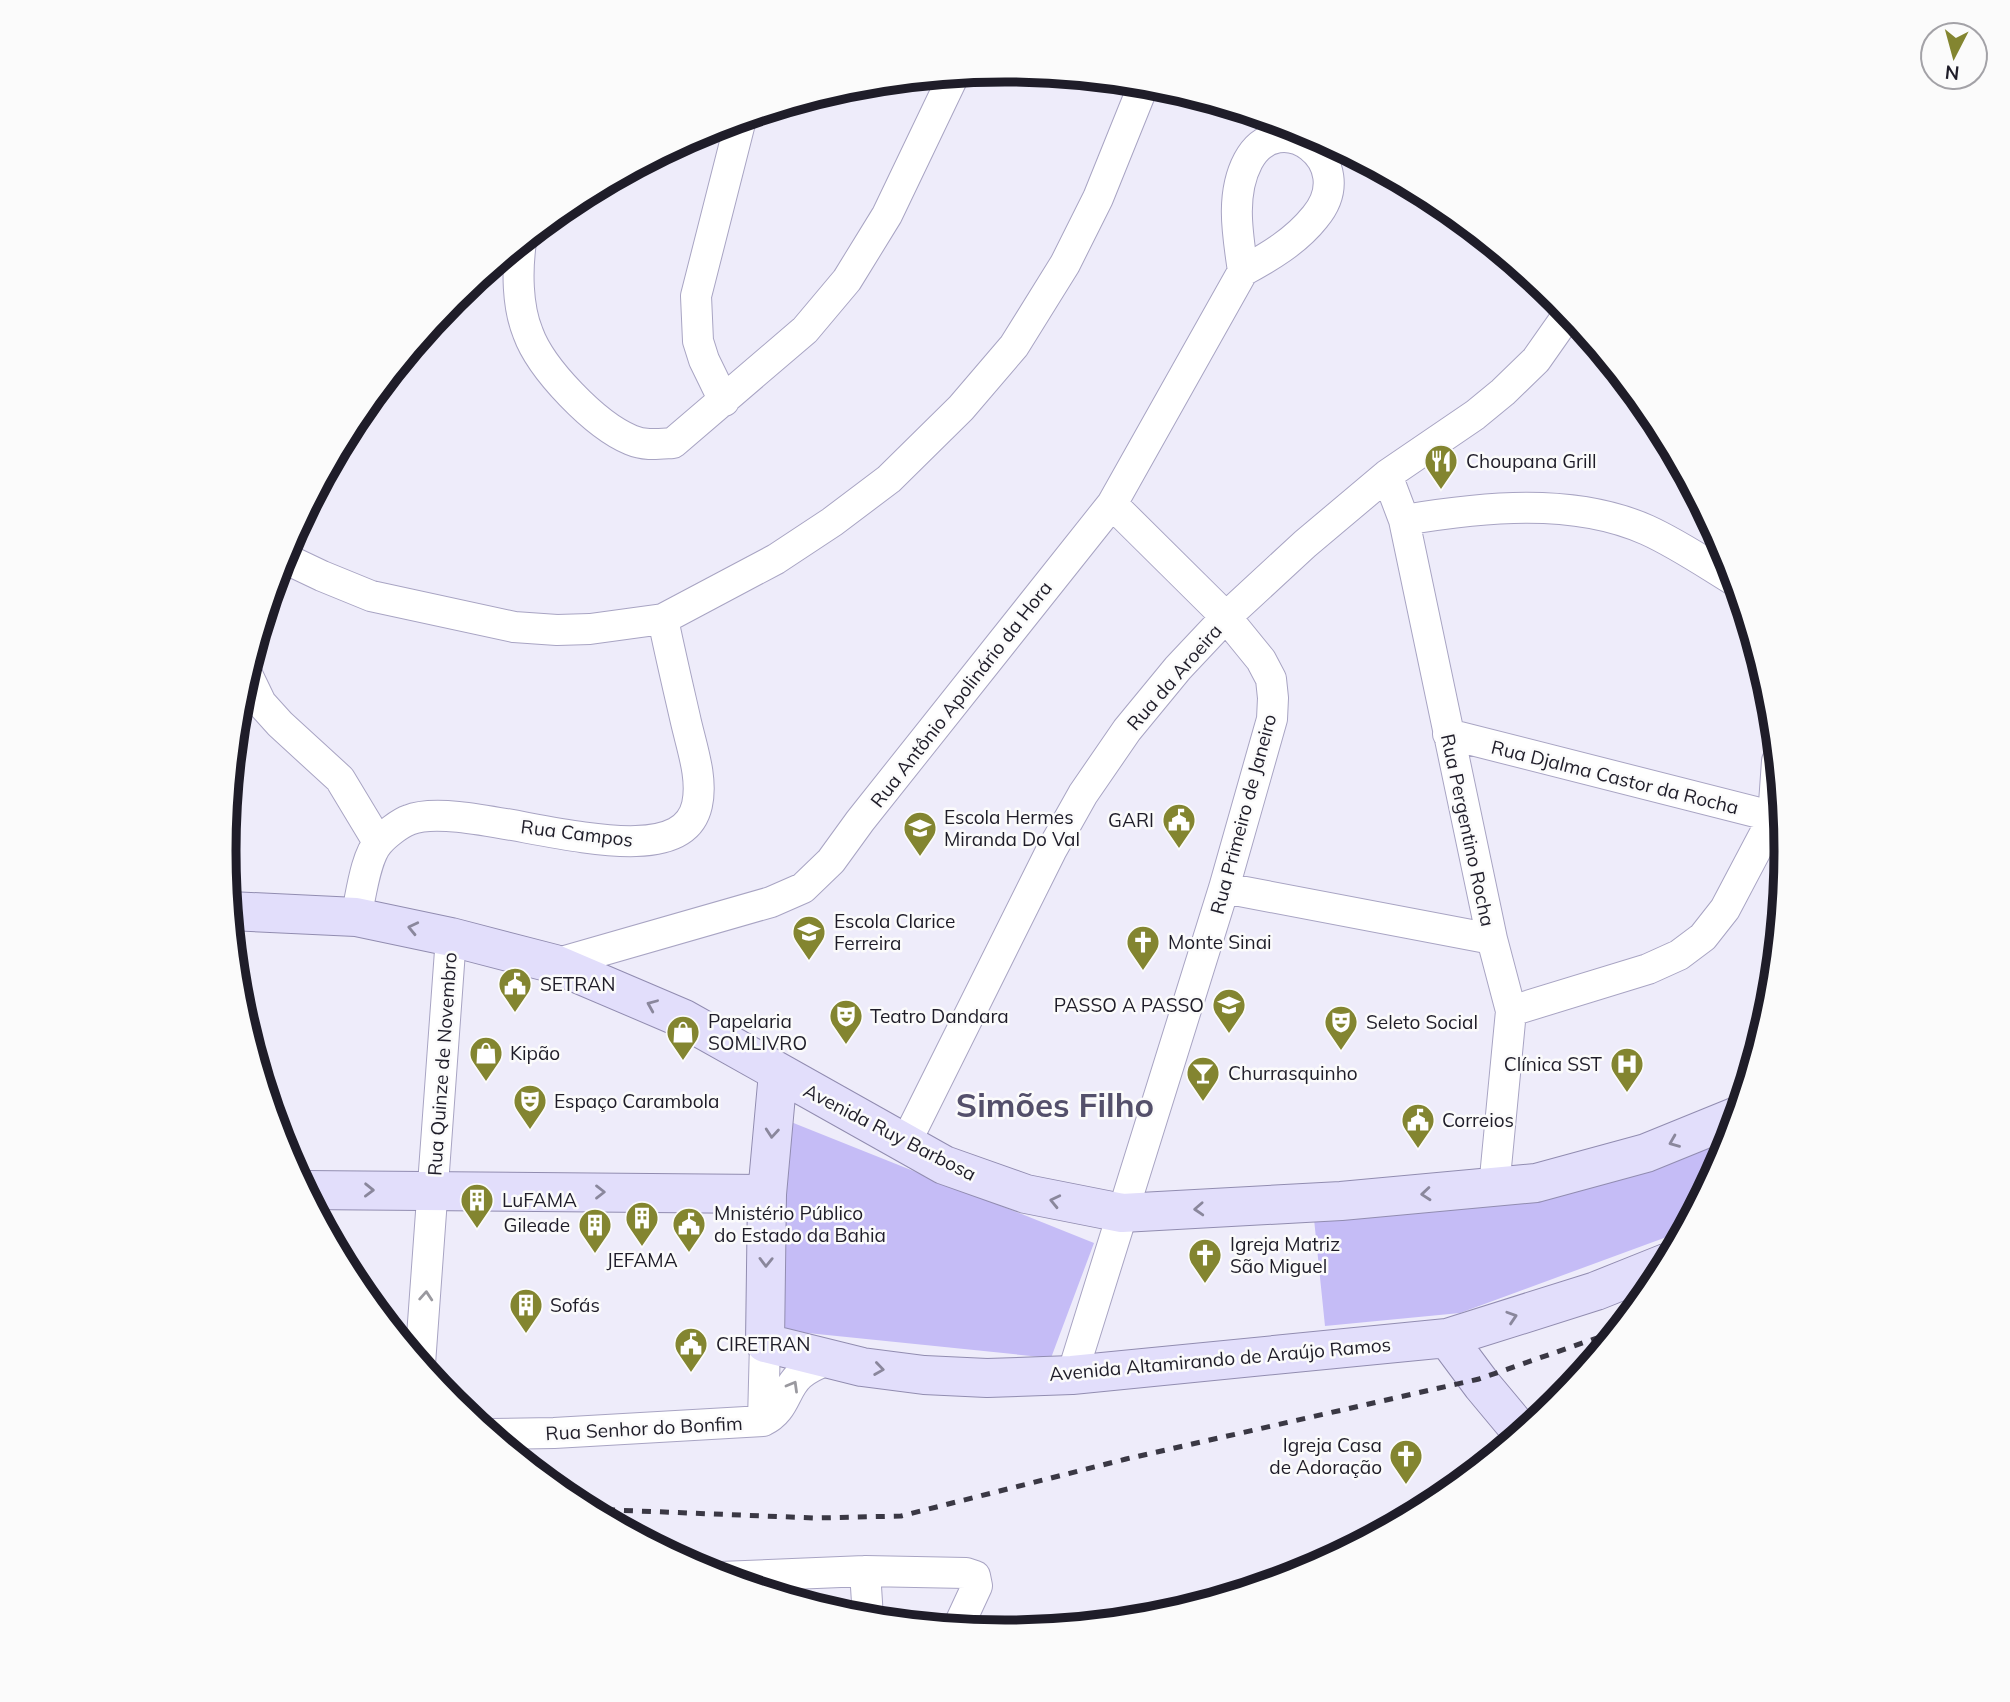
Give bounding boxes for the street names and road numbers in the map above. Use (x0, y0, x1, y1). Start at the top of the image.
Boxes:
street label: Rua Antônio Apolinário da Hora (865, 576, 1057, 812)
street label: Rua da Aroeira (1121, 619, 1227, 735)
street label: Rua Primeiro de Janeiro (1205, 711, 1281, 917)
street label: Rua Pergentino Rocha (1436, 732, 1500, 928)
street label: Rua Djalma Castor da Rocha (1489, 735, 1741, 819)
street label: Rua Campos (519, 814, 635, 852)
street label: Rua Quinze de Novembro (422, 951, 462, 1177)
street label: Avenida Ruy Barbosa (800, 1078, 980, 1186)
street label: Avenida Altamirando de Araújo Ramos (1048, 1332, 1392, 1386)
street label: Rua Senhor do Bonfim (545, 1411, 743, 1445)

